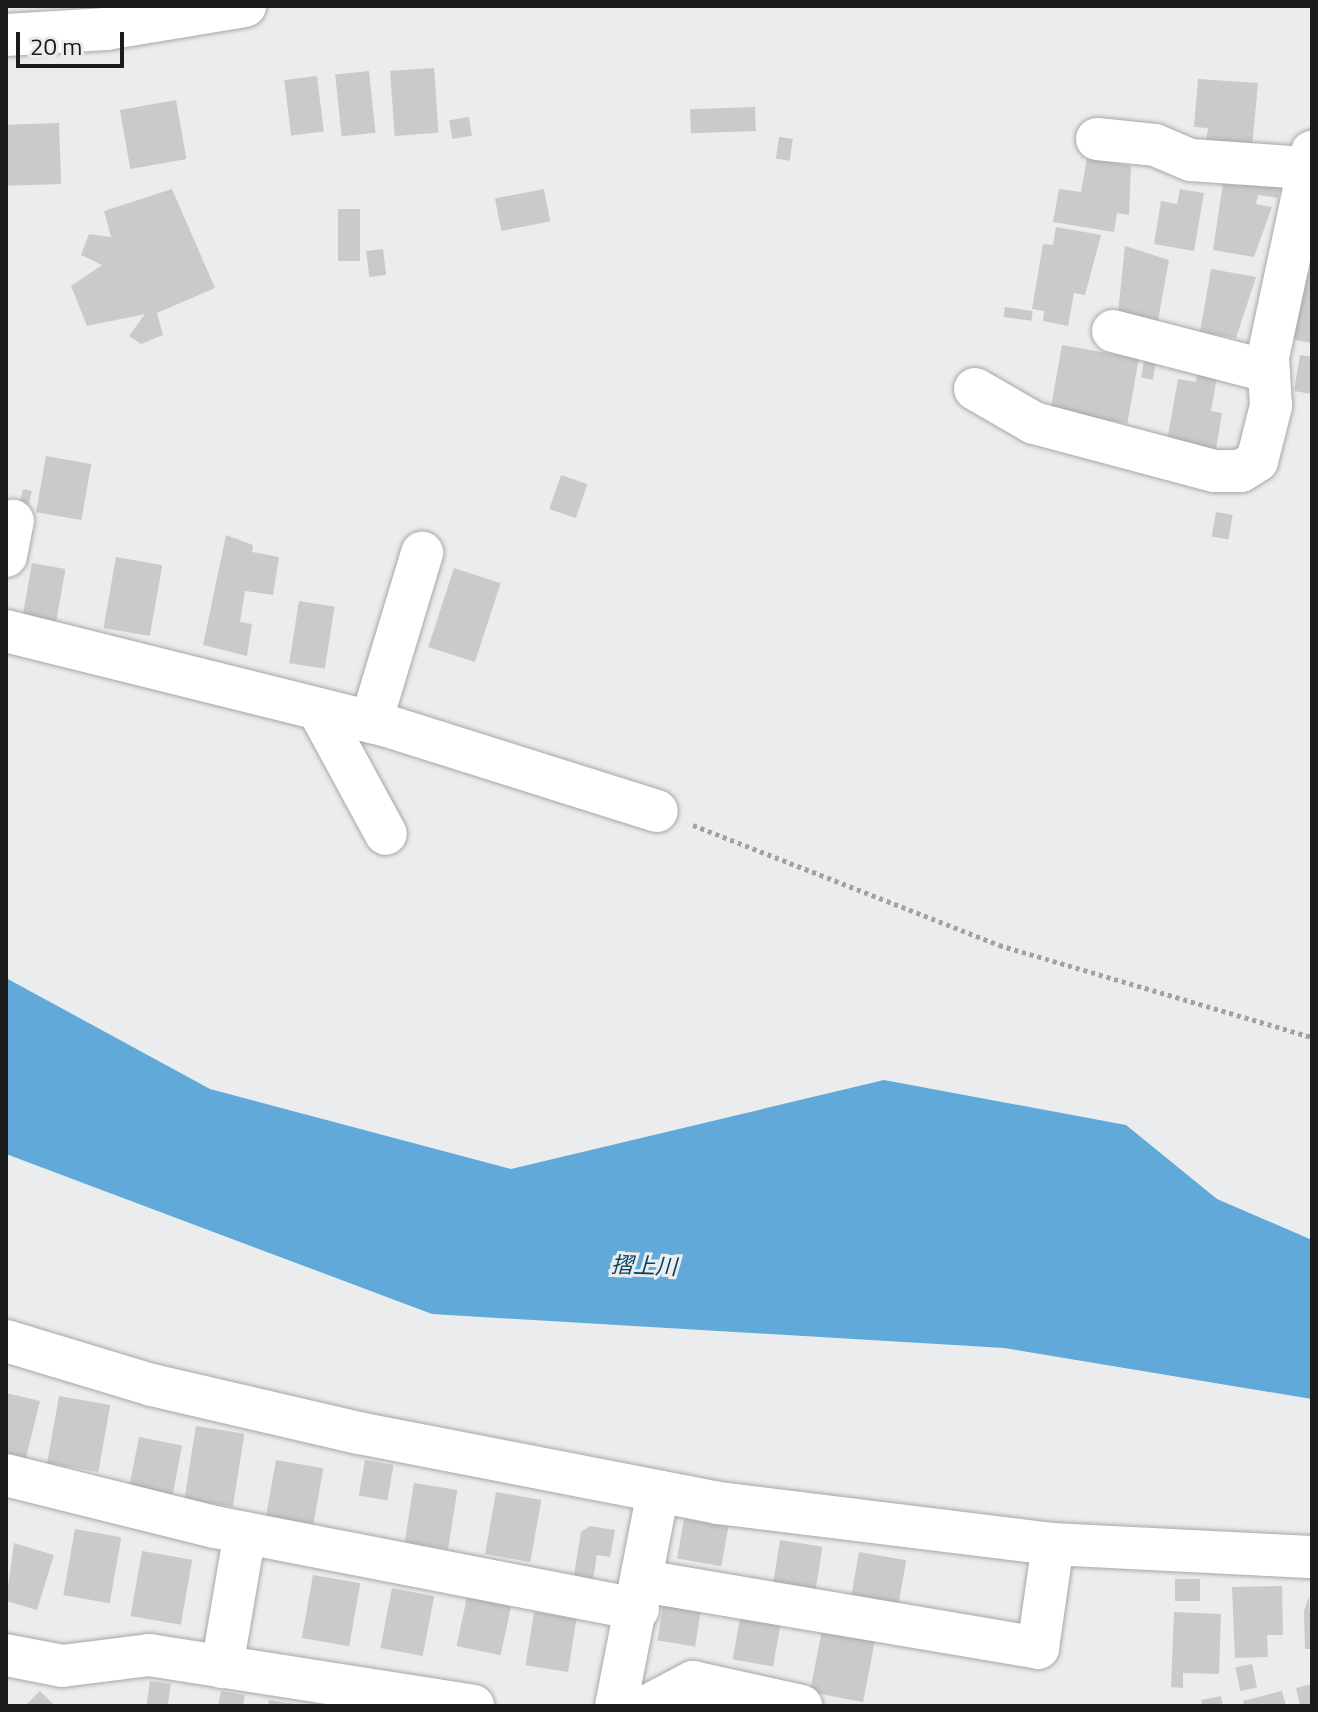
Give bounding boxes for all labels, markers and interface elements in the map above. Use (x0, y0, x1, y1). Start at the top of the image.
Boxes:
scale bar (20, 16, 128, 66)
text: 20 m (30, 28, 82, 64)
water label: 摺上川 (611, 1252, 677, 1280)

